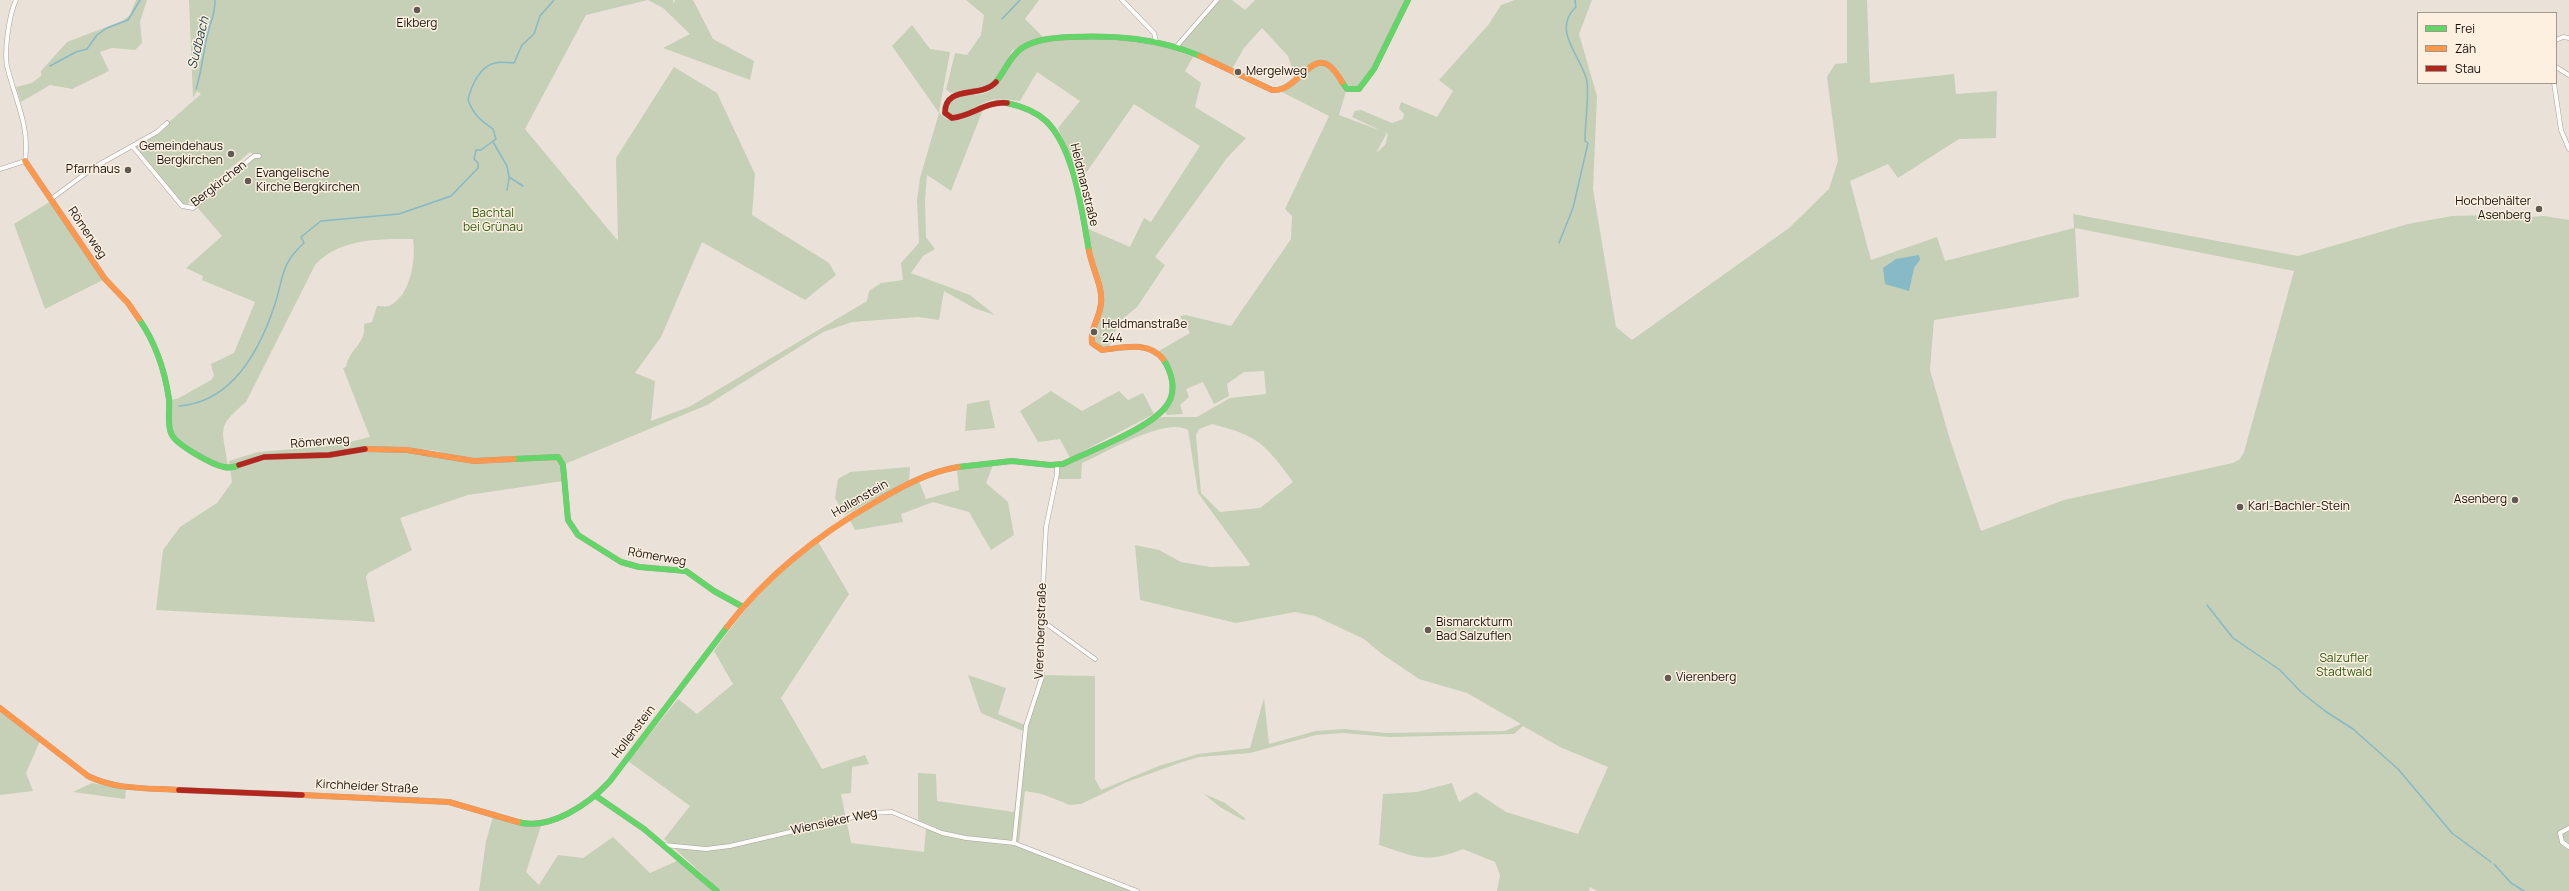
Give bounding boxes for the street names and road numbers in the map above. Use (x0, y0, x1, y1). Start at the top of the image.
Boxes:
street label: Heldmanstraße (1067, 142, 1101, 228)
street label: Bergkirchen (188, 158, 250, 210)
street label: Römerweg (64, 204, 110, 262)
street label: Römerweg (290, 432, 350, 452)
street label: Hollenstein (829, 477, 891, 521)
street label: Römerweg (627, 545, 687, 569)
street label: Vierenbergstraße (1032, 583, 1050, 679)
street label: Hollenstein (609, 703, 659, 761)
street label: Kirchheider Straße (315, 777, 419, 797)
street label: Wiensieker Weg (789, 806, 879, 838)

